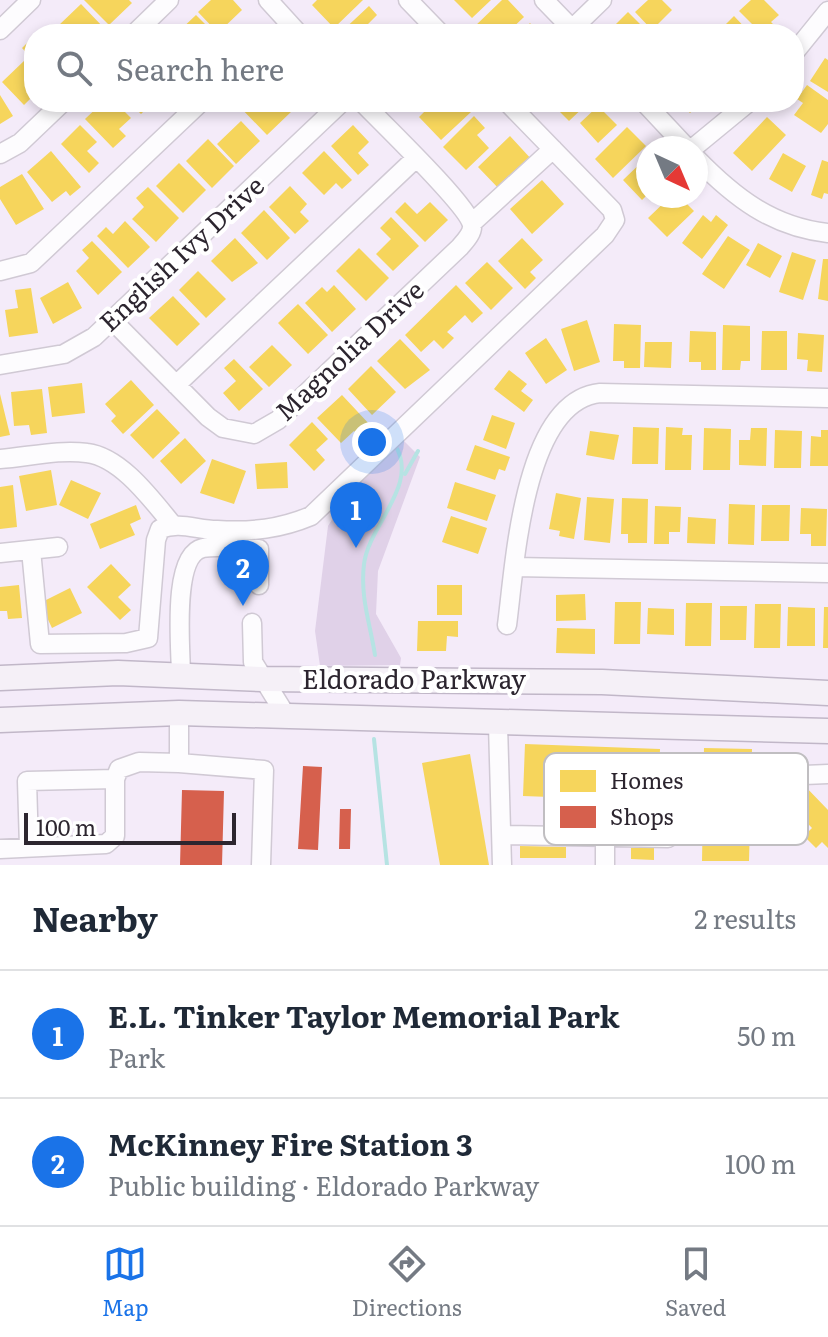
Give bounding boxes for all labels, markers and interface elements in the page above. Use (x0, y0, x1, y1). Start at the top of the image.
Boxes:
search box (24, 24, 804, 112)
icon: search (52, 46, 96, 90)
text: Search here (116, 46, 284, 90)
north arrow (636, 136, 708, 208)
street label: English Ivy Drive (89, 165, 271, 339)
street label: Magnolia Drive (265, 270, 431, 429)
your location (352, 422, 392, 462)
pin: 1 (330, 482, 382, 548)
pin: 2 (217, 540, 269, 606)
street label: Eldorado Parkway (302, 658, 526, 697)
legend (544, 753, 808, 845)
text: Homes (610, 763, 683, 796)
text: Shops (610, 799, 674, 832)
scale bar (24, 809, 236, 845)
text: 100 m (36, 810, 96, 843)
text: Nearby (32, 892, 158, 942)
text: 2 results (694, 898, 796, 937)
text: E.L. Tinker Taylor Memorial Park (108, 993, 620, 1037)
text: 1 (53, 1015, 63, 1054)
text: 50 m (737, 1015, 796, 1054)
text: Park (108, 1037, 165, 1076)
text: McKinney Fire Station 3 (108, 1121, 473, 1165)
text: 2 (51, 1143, 65, 1182)
text: 100 m (725, 1143, 796, 1182)
text: Public building · Eldorado Parkway (108, 1165, 539, 1204)
tab: Map (102, 1242, 149, 1323)
tab: Directions (352, 1242, 462, 1323)
tab: Saved (665, 1242, 726, 1323)

